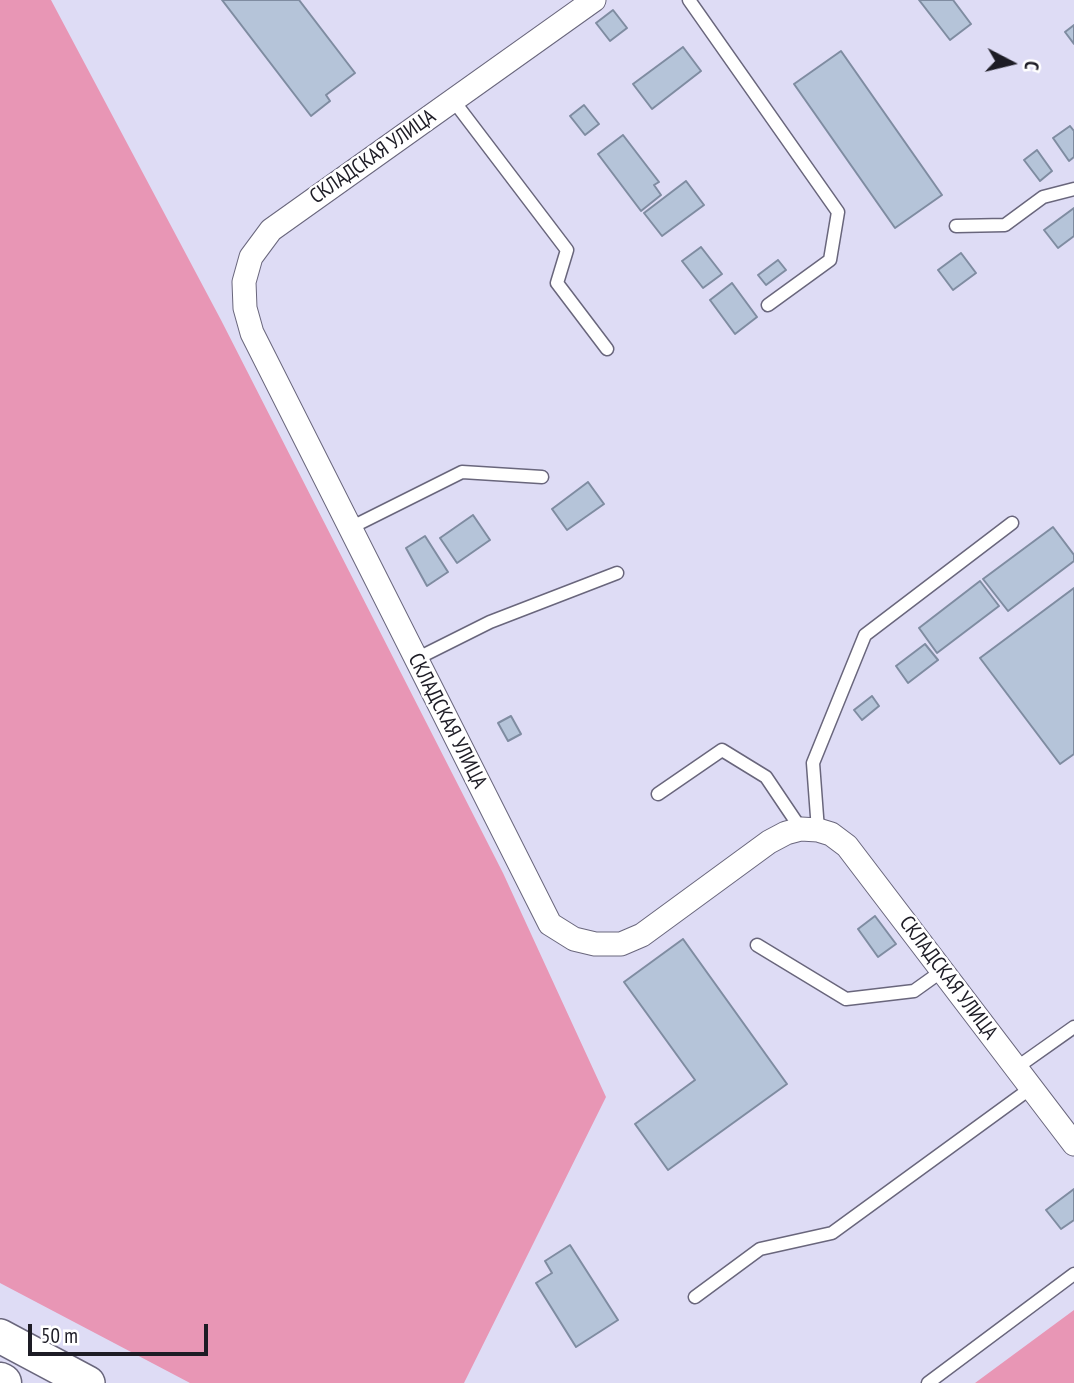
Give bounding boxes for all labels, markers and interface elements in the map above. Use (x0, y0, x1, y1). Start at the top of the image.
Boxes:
north arrow (976, 28, 1046, 98)
text: С (1019, 60, 1044, 71)
street label: СКЛАДСКАЯ УЛИЦА (305, 104, 441, 210)
street label: СКЛАДСКАЯ УЛИЦА (402, 649, 492, 793)
street label: СКЛАДСКАЯ УЛИЦА (893, 911, 1003, 1045)
scale bar (32, 1310, 212, 1354)
text: 50 m (41, 1322, 78, 1349)

